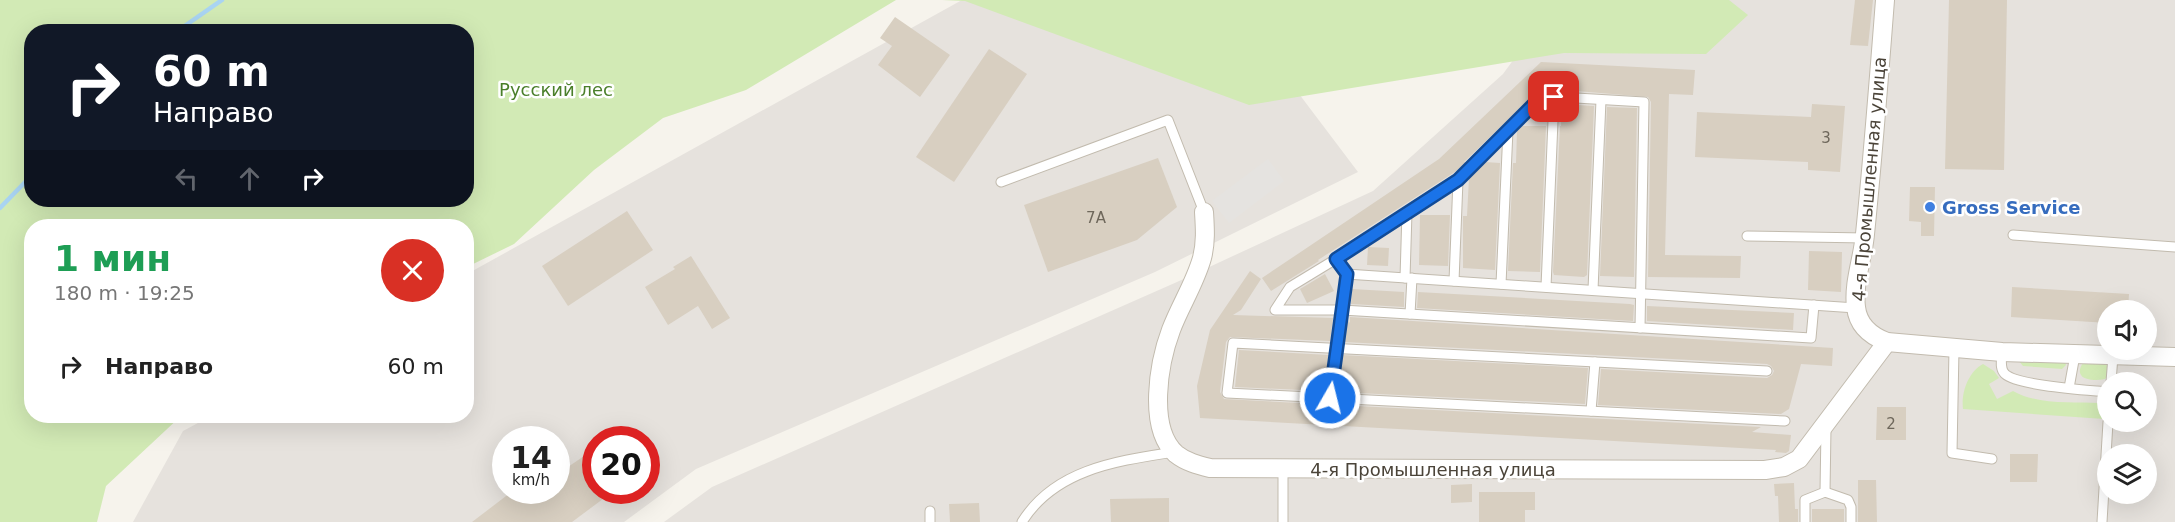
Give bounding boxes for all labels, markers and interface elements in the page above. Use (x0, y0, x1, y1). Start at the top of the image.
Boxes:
text: 60 m (153, 47, 270, 96)
icon: right (54, 48, 132, 126)
street label: 4-я Промышленная улица (1848, 56, 1890, 302)
pin (1528, 71, 1579, 122)
park label: Русский лес (499, 79, 613, 100)
icon: arrive (1537, 80, 1570, 113)
text: Направо (153, 97, 274, 128)
house number: 3 (1821, 129, 1831, 147)
icon: left (170, 162, 203, 195)
icon: ahead (233, 162, 266, 195)
icon: right (296, 162, 329, 195)
place label: Gross Service (1942, 197, 2081, 218)
marker: Gross Service (1923, 200, 1937, 214)
house number: 7А (1086, 209, 1107, 227)
text: 1 мин (54, 238, 171, 279)
button: close (381, 239, 444, 302)
text: 180 m · 19:25 (54, 281, 195, 305)
map controls (2097, 300, 2157, 504)
button: sound (2097, 300, 2157, 360)
icon: right (54, 350, 87, 383)
text: Направо (105, 354, 213, 379)
text: 60 m (388, 354, 444, 379)
position arrow (1298, 366, 1362, 430)
button: search (2097, 372, 2157, 432)
house number: 2 (1886, 415, 1896, 433)
speed limit sign: 20 (582, 426, 660, 504)
text: 14 (510, 440, 552, 475)
button: layers (2097, 444, 2157, 504)
street label: 4-я Промышленная улица (1310, 459, 1556, 480)
text: km/h (512, 471, 550, 489)

